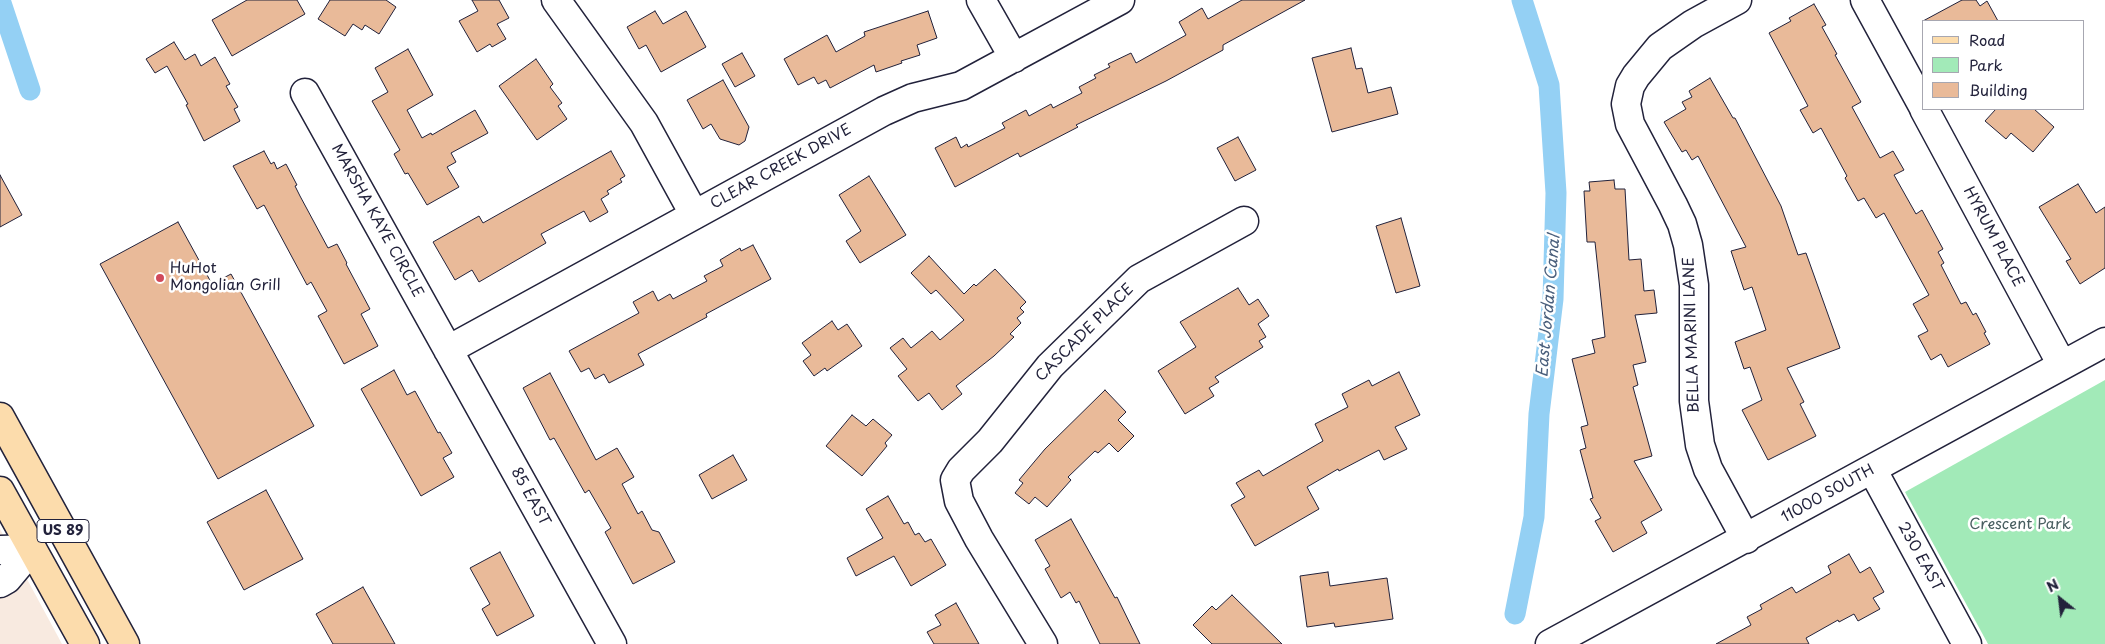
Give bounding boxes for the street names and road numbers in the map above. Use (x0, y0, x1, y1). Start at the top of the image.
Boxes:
street label: CLEAR CREEK DRIVE (707, 121, 855, 213)
street label: MARSHA KAYE CIRCLE (327, 141, 427, 301)
street label: HYRUM PLACE (1959, 184, 2027, 290)
street label: BELLA MARINI LANE (1680, 257, 1704, 413)
street label: CASCADE PLACE (1032, 280, 1138, 386)
street label: 11000 SOUTH (1778, 461, 1878, 527)
street label: 85 EAST (507, 465, 553, 529)
street label: 230 EAST (1894, 519, 1946, 595)
road number: US 89 (37, 520, 89, 542)

